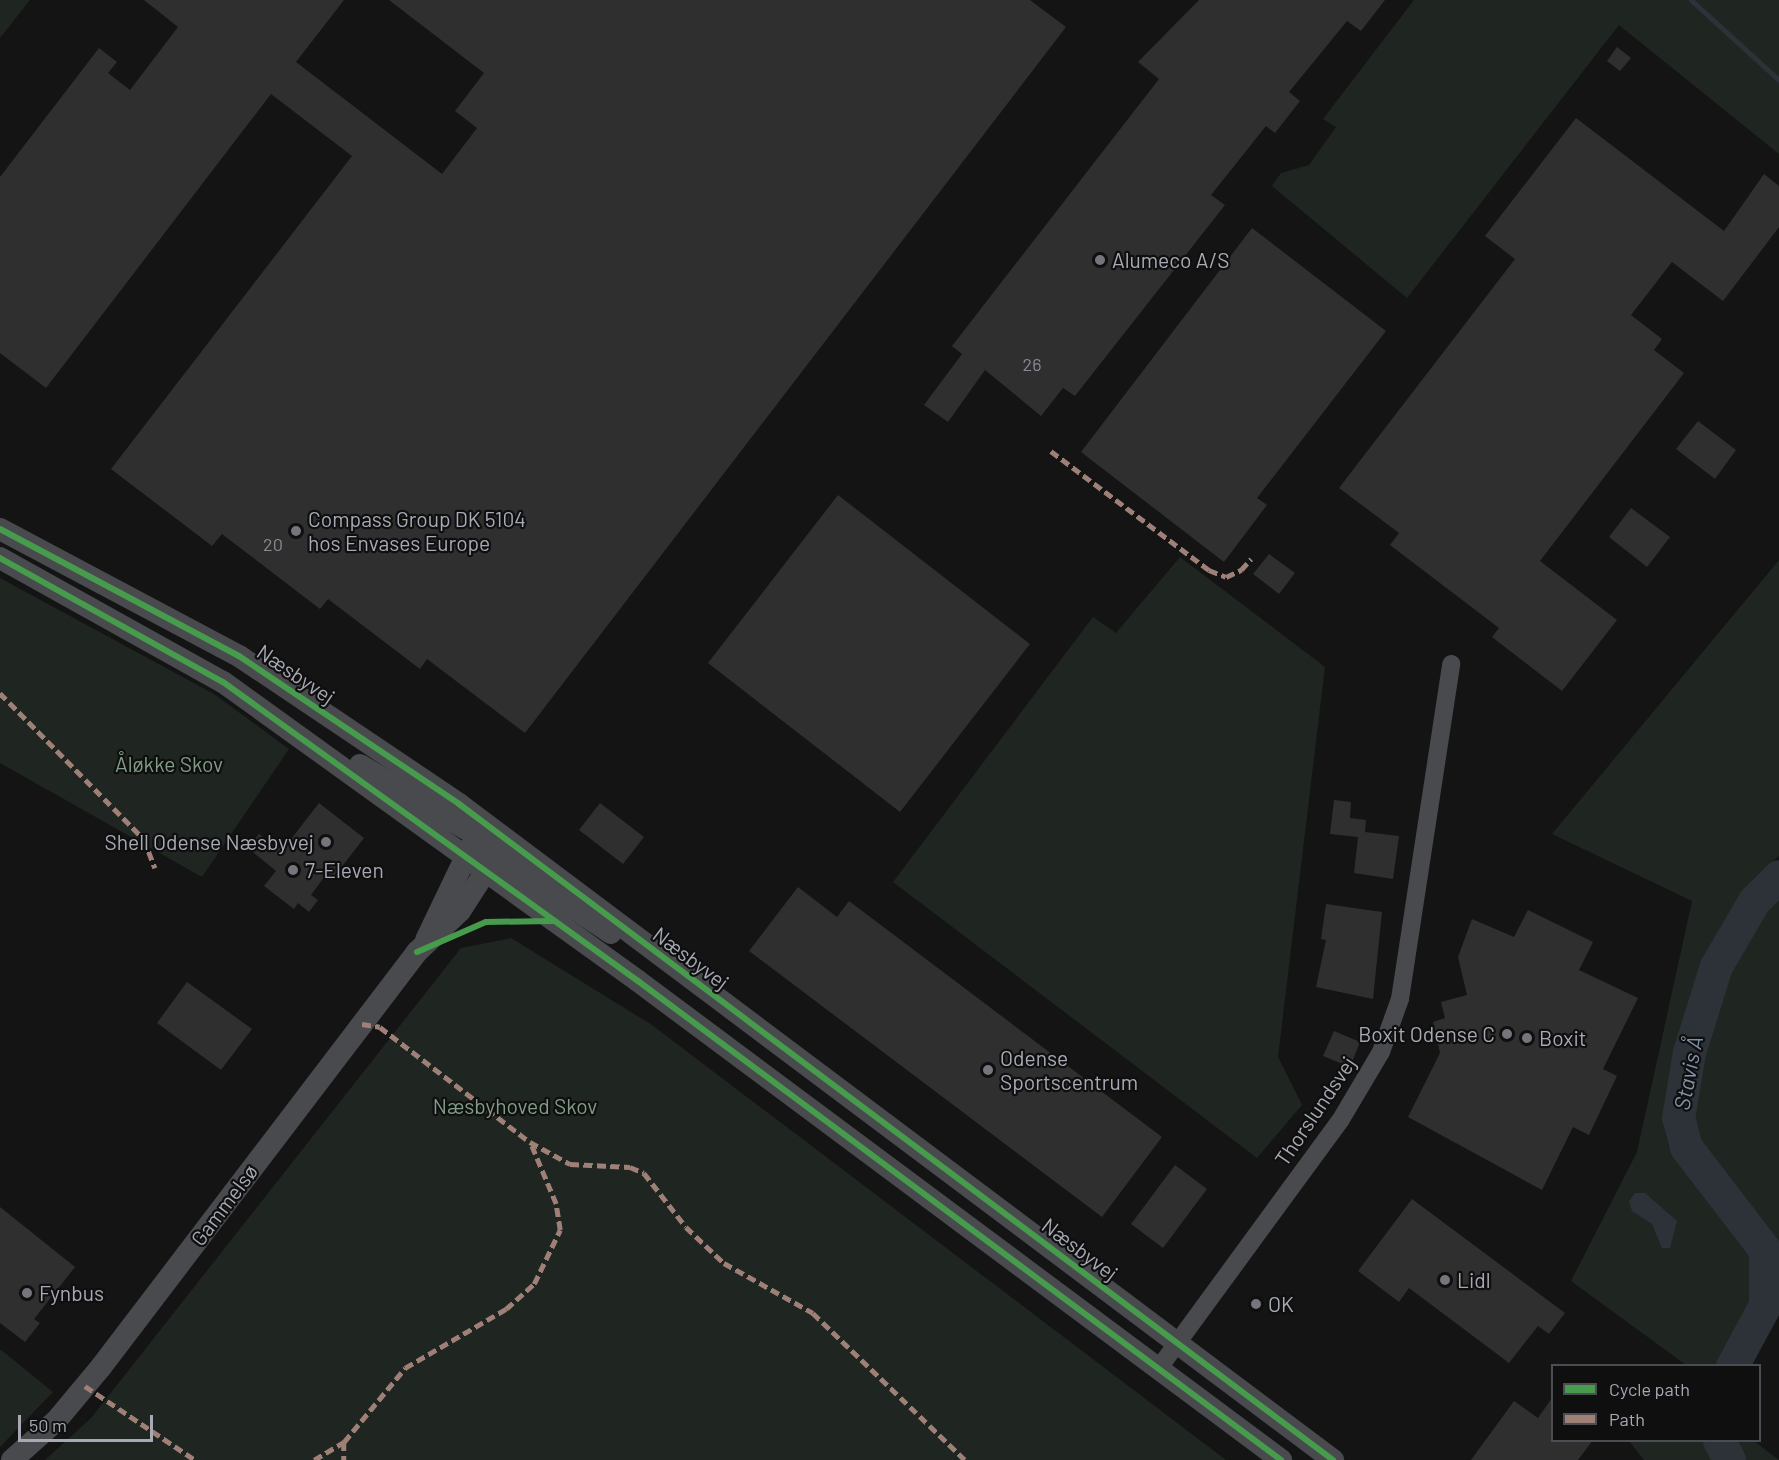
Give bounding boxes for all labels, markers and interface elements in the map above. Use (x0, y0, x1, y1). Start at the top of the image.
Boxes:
place label: Alumeco A/S (1112, 247, 1230, 273)
marker: Alumeco A/S (1093, 253, 1107, 267)
house number: 26 (1023, 353, 1041, 375)
place label: Compass Group DK 5104 hos Envases Europe (308, 506, 526, 556)
marker: Compass Group DK 5104 hos Envases Europe (289, 524, 303, 538)
house number: 20 (263, 533, 283, 555)
street label: Næsbyvej (252, 639, 340, 709)
park label: Åløkke Skov (115, 751, 223, 777)
place label: Shell Odense Næsbyvej (105, 829, 314, 855)
marker: Shell Odense Næsbyvej (319, 835, 333, 849)
place label: 7-Eleven (305, 857, 384, 883)
marker: 7-Eleven (286, 863, 300, 877)
street label: Næsbyvej (648, 921, 734, 995)
place label: Boxit Odense C (1358, 1021, 1495, 1047)
place label: Boxit (1539, 1025, 1586, 1051)
marker: Boxit Odense C (1500, 1027, 1514, 1041)
marker: Boxit (1520, 1031, 1534, 1045)
water label: Stavis Å (1668, 1034, 1708, 1112)
place label: Odense Sportscentrum (1000, 1045, 1138, 1095)
street label: Thorslundsvej (1269, 1052, 1361, 1170)
marker: Odense Sportscentrum (981, 1063, 995, 1077)
park label: Næsbyhoved Skov (433, 1093, 597, 1119)
street label: Gammelsø (185, 1159, 263, 1251)
street label: Næsbyvej (1037, 1212, 1123, 1286)
place label: Lidl (1457, 1267, 1491, 1293)
marker: Lidl (1438, 1273, 1452, 1287)
place label: Fynbus (39, 1280, 104, 1306)
marker: Fynbus (20, 1286, 34, 1300)
place label: OK (1268, 1291, 1294, 1317)
marker: OK (1249, 1297, 1263, 1311)
legend (1551, 1364, 1761, 1442)
text: Cycle path (1609, 1378, 1690, 1400)
scale bar (21, 1403, 156, 1441)
text: Path (1609, 1408, 1645, 1430)
text: 50 m (29, 1414, 67, 1436)

